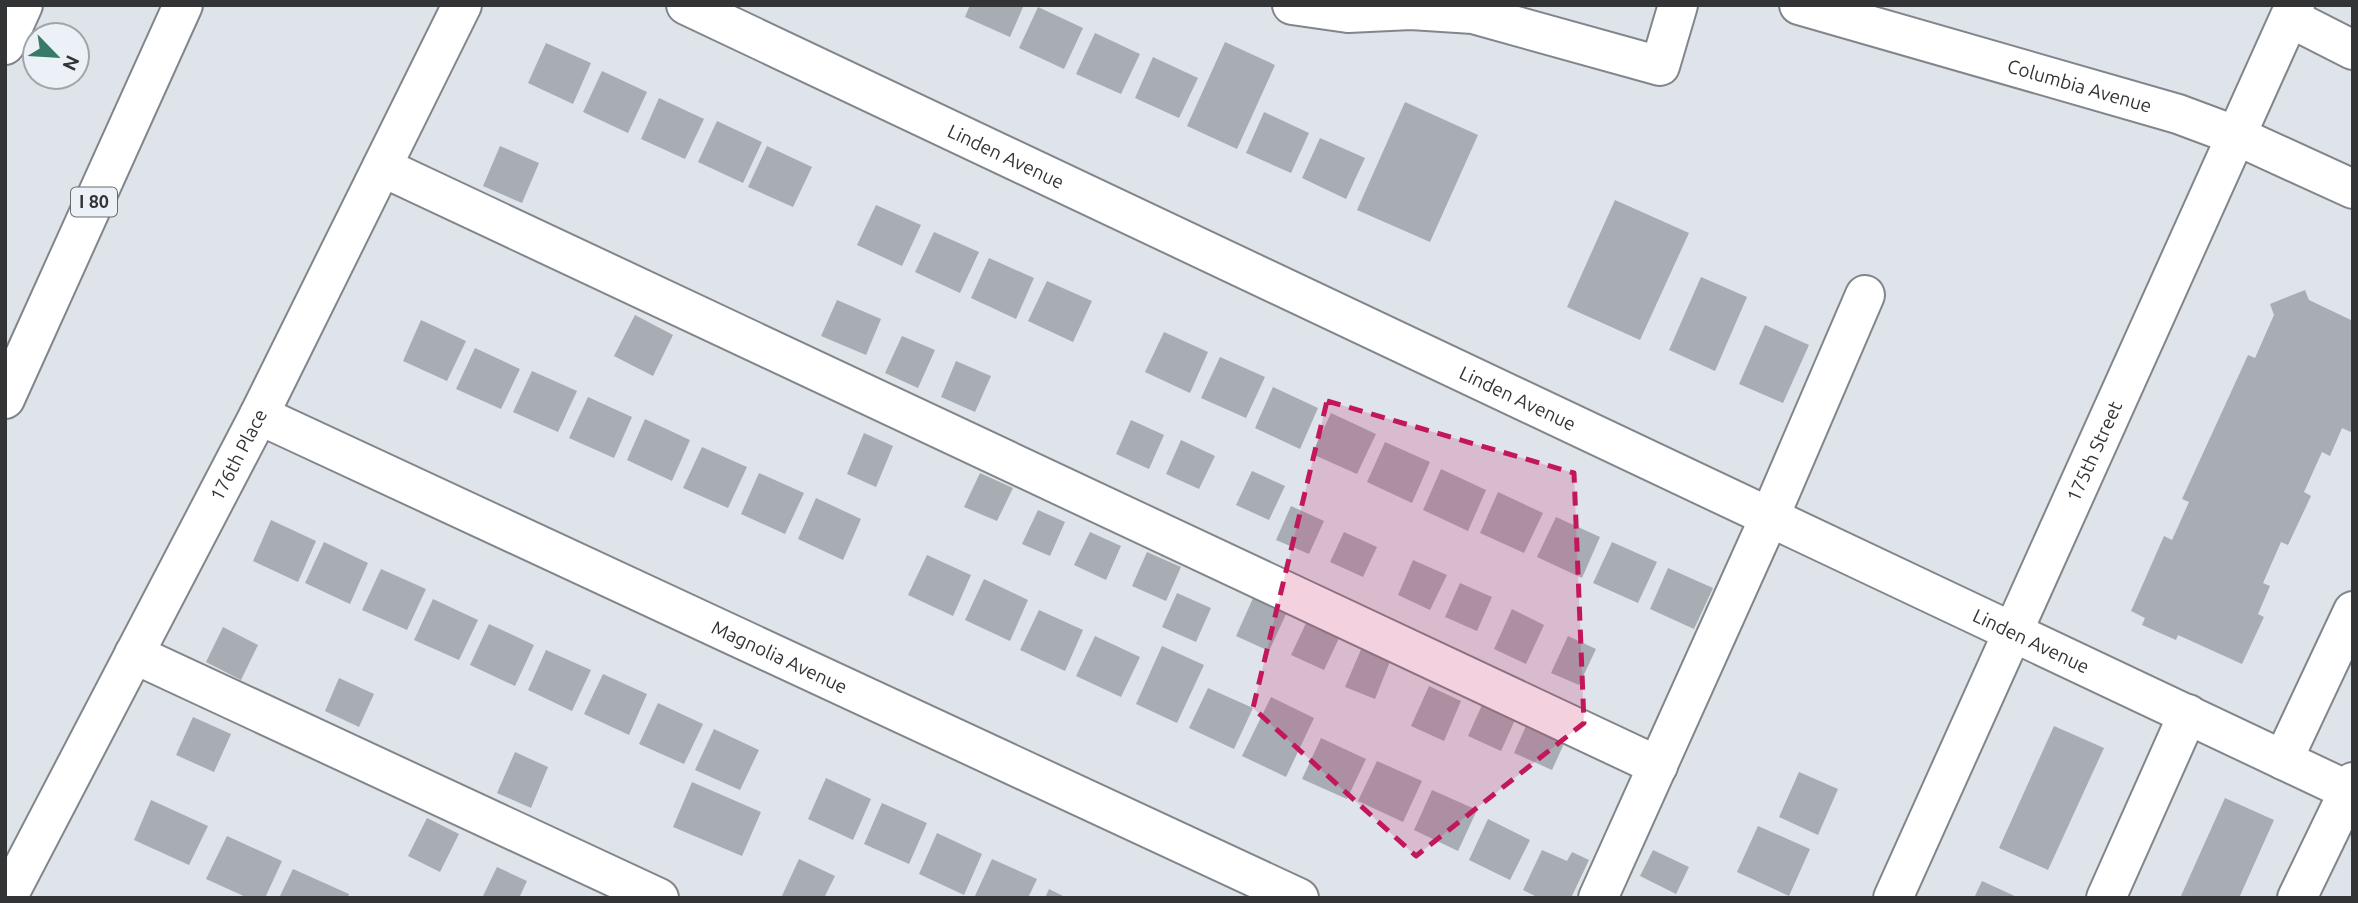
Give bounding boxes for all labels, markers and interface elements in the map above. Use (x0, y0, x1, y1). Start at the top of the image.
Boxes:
north arrow (21, 21, 91, 91)
text: N (58, 52, 84, 74)
street label: Columbia Avenue (2005, 55, 2154, 117)
street label: Linden Avenue (944, 119, 1068, 193)
road number: I 80 (71, 188, 117, 216)
street label: Linden Avenue (1456, 361, 1579, 435)
street label: 175th Street (2062, 397, 2127, 505)
street label: 176th Place (205, 405, 271, 504)
street label: Linden Avenue (1970, 604, 2093, 678)
street label: Magnolia Avenue (708, 616, 851, 698)

